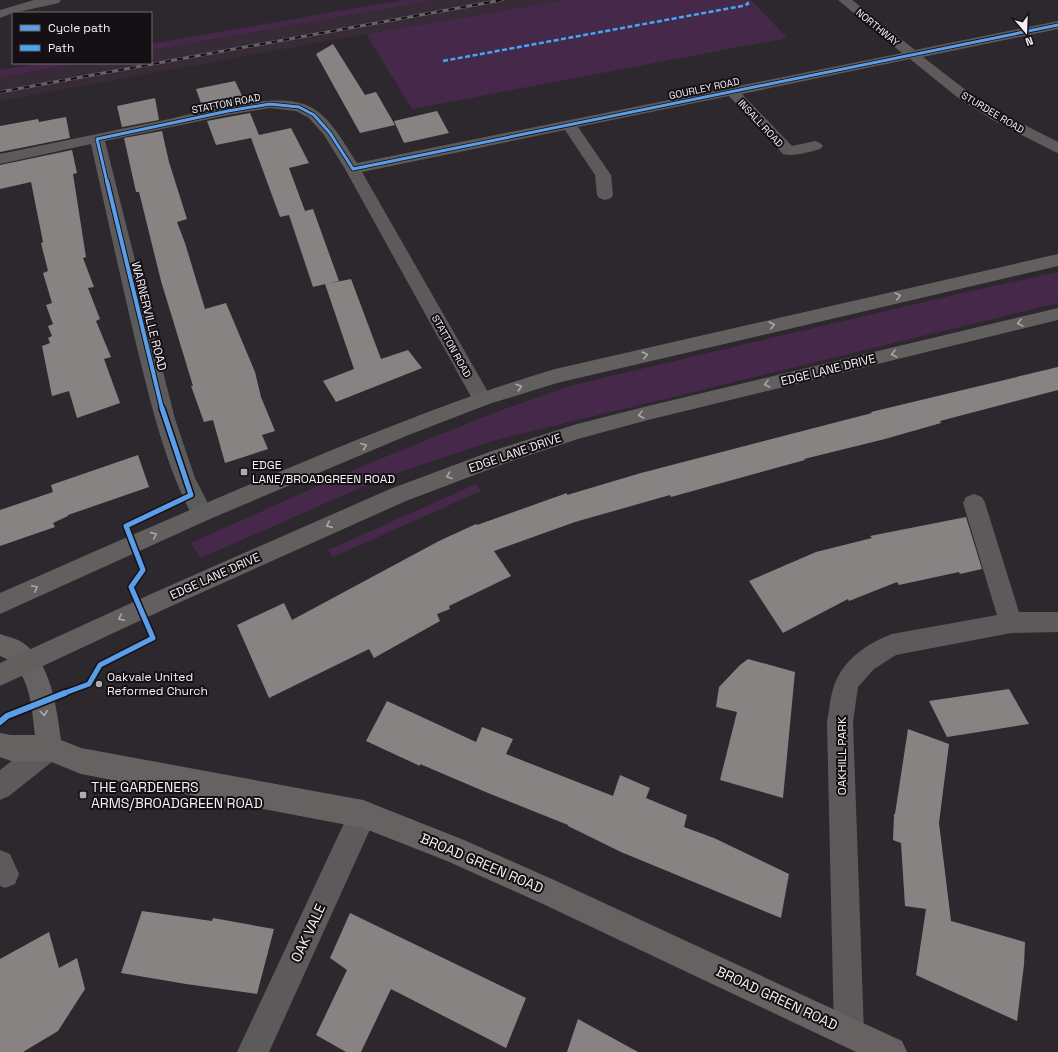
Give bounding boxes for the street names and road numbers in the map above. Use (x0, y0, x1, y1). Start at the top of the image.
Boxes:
street label: NORTHWAY (853, 6, 902, 49)
street label: GOURLEY ROAD (668, 75, 741, 102)
street label: STURDEE ROAD (959, 89, 1027, 136)
street label: STATTON ROAD (191, 90, 262, 117)
street label: INSALL ROAD (735, 97, 786, 150)
street label: WARNERVILLE ROAD (128, 260, 170, 372)
street label: STATTON ROAD (429, 313, 474, 380)
street label: EDGE LANE DRIVE (779, 350, 877, 390)
street label: EDGE LANE DRIVE (467, 430, 564, 476)
street label: EDGE LANE DRIVE (167, 549, 263, 603)
street label: OAKHILL PARK (834, 716, 850, 795)
street label: BROAD GREEN ROAD (418, 829, 546, 897)
street label: OAK VALE (287, 901, 329, 965)
street label: BROAD GREEN ROAD (713, 962, 841, 1034)

